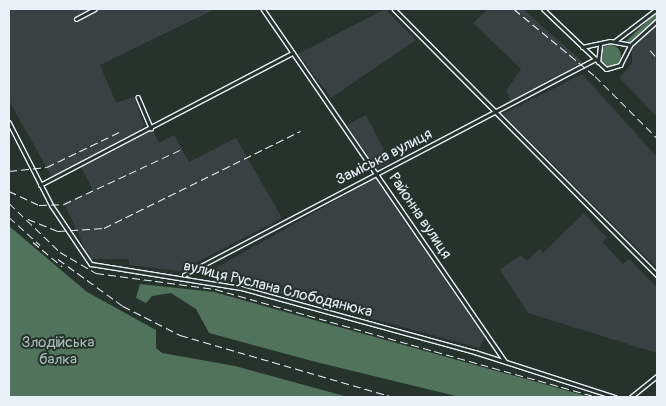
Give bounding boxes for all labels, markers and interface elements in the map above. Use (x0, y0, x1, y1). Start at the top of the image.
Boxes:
street label: Заміська вулиця (333, 125, 435, 189)
street label: Районна вулиця (385, 170, 455, 262)
street label: вулиця Руслана Слободянюка (182, 257, 374, 321)
park label: Злодійська балка (21, 333, 95, 368)

